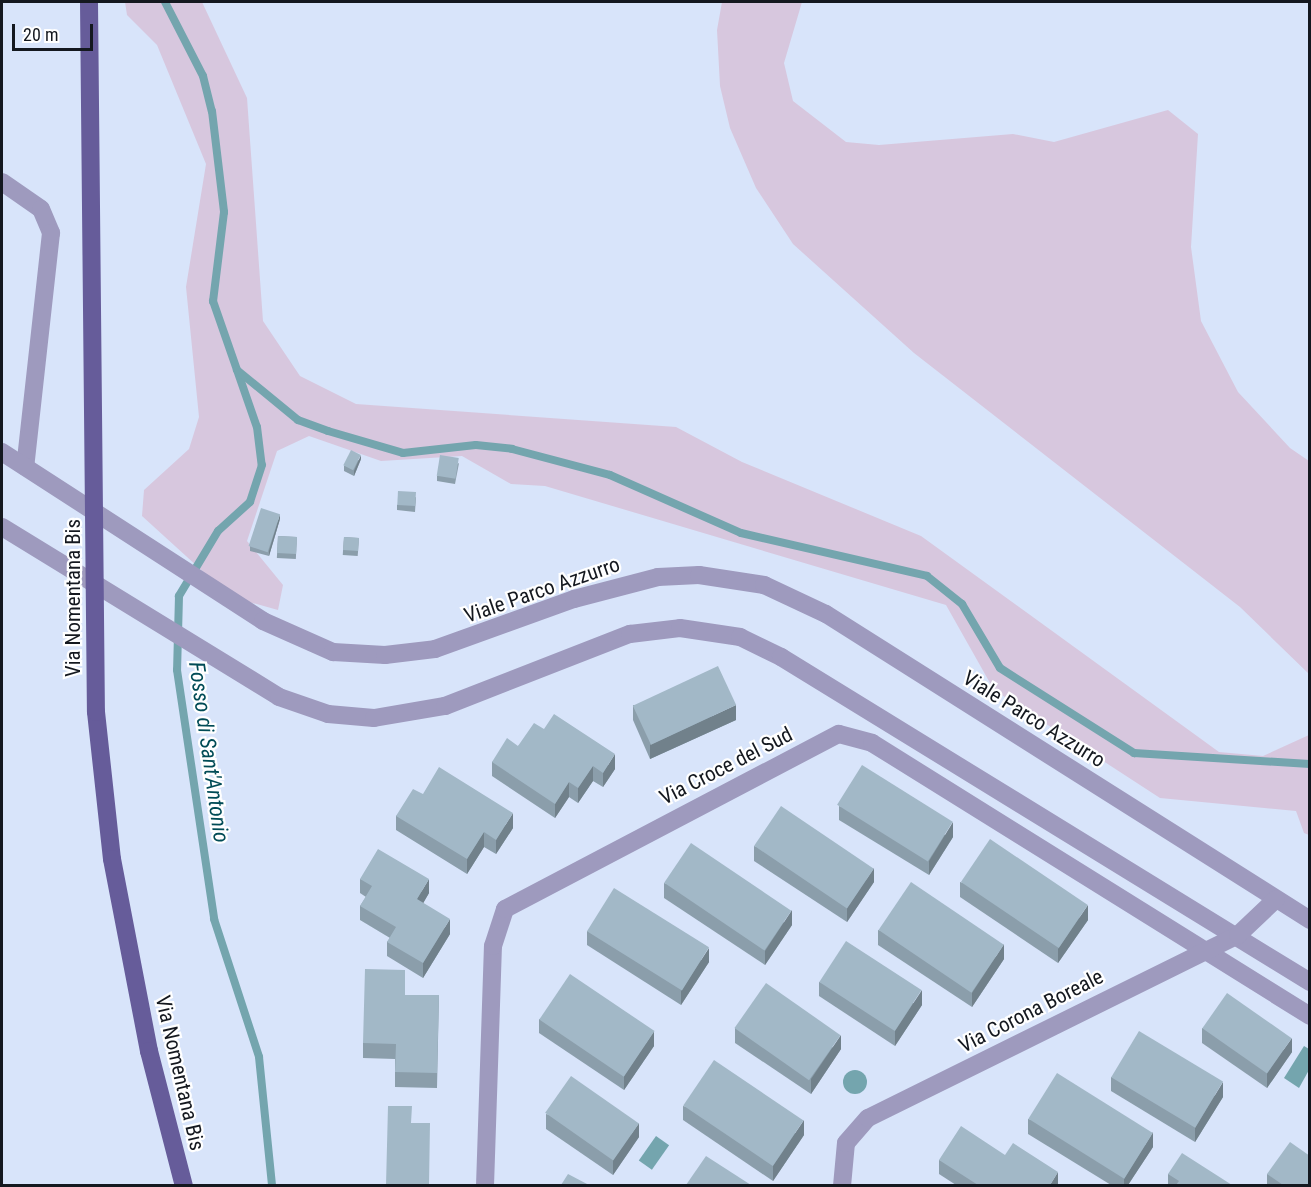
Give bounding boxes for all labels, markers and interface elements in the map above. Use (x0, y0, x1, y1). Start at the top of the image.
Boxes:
scale bar (15, 12, 96, 50)
text: 20 m (23, 24, 58, 45)
street label: Via Nomentana Bis (60, 519, 86, 677)
street label: Viale Parco Azzurro (461, 552, 623, 628)
water label: Fosso di Sant'Antonio (183, 660, 235, 844)
street label: Viale Parco Azzurro (958, 665, 1110, 773)
street label: Via Croce del Sud (655, 722, 797, 810)
street label: Via Corona Boreale (955, 964, 1107, 1058)
street label: Via Nomentana Bis (150, 993, 210, 1153)

